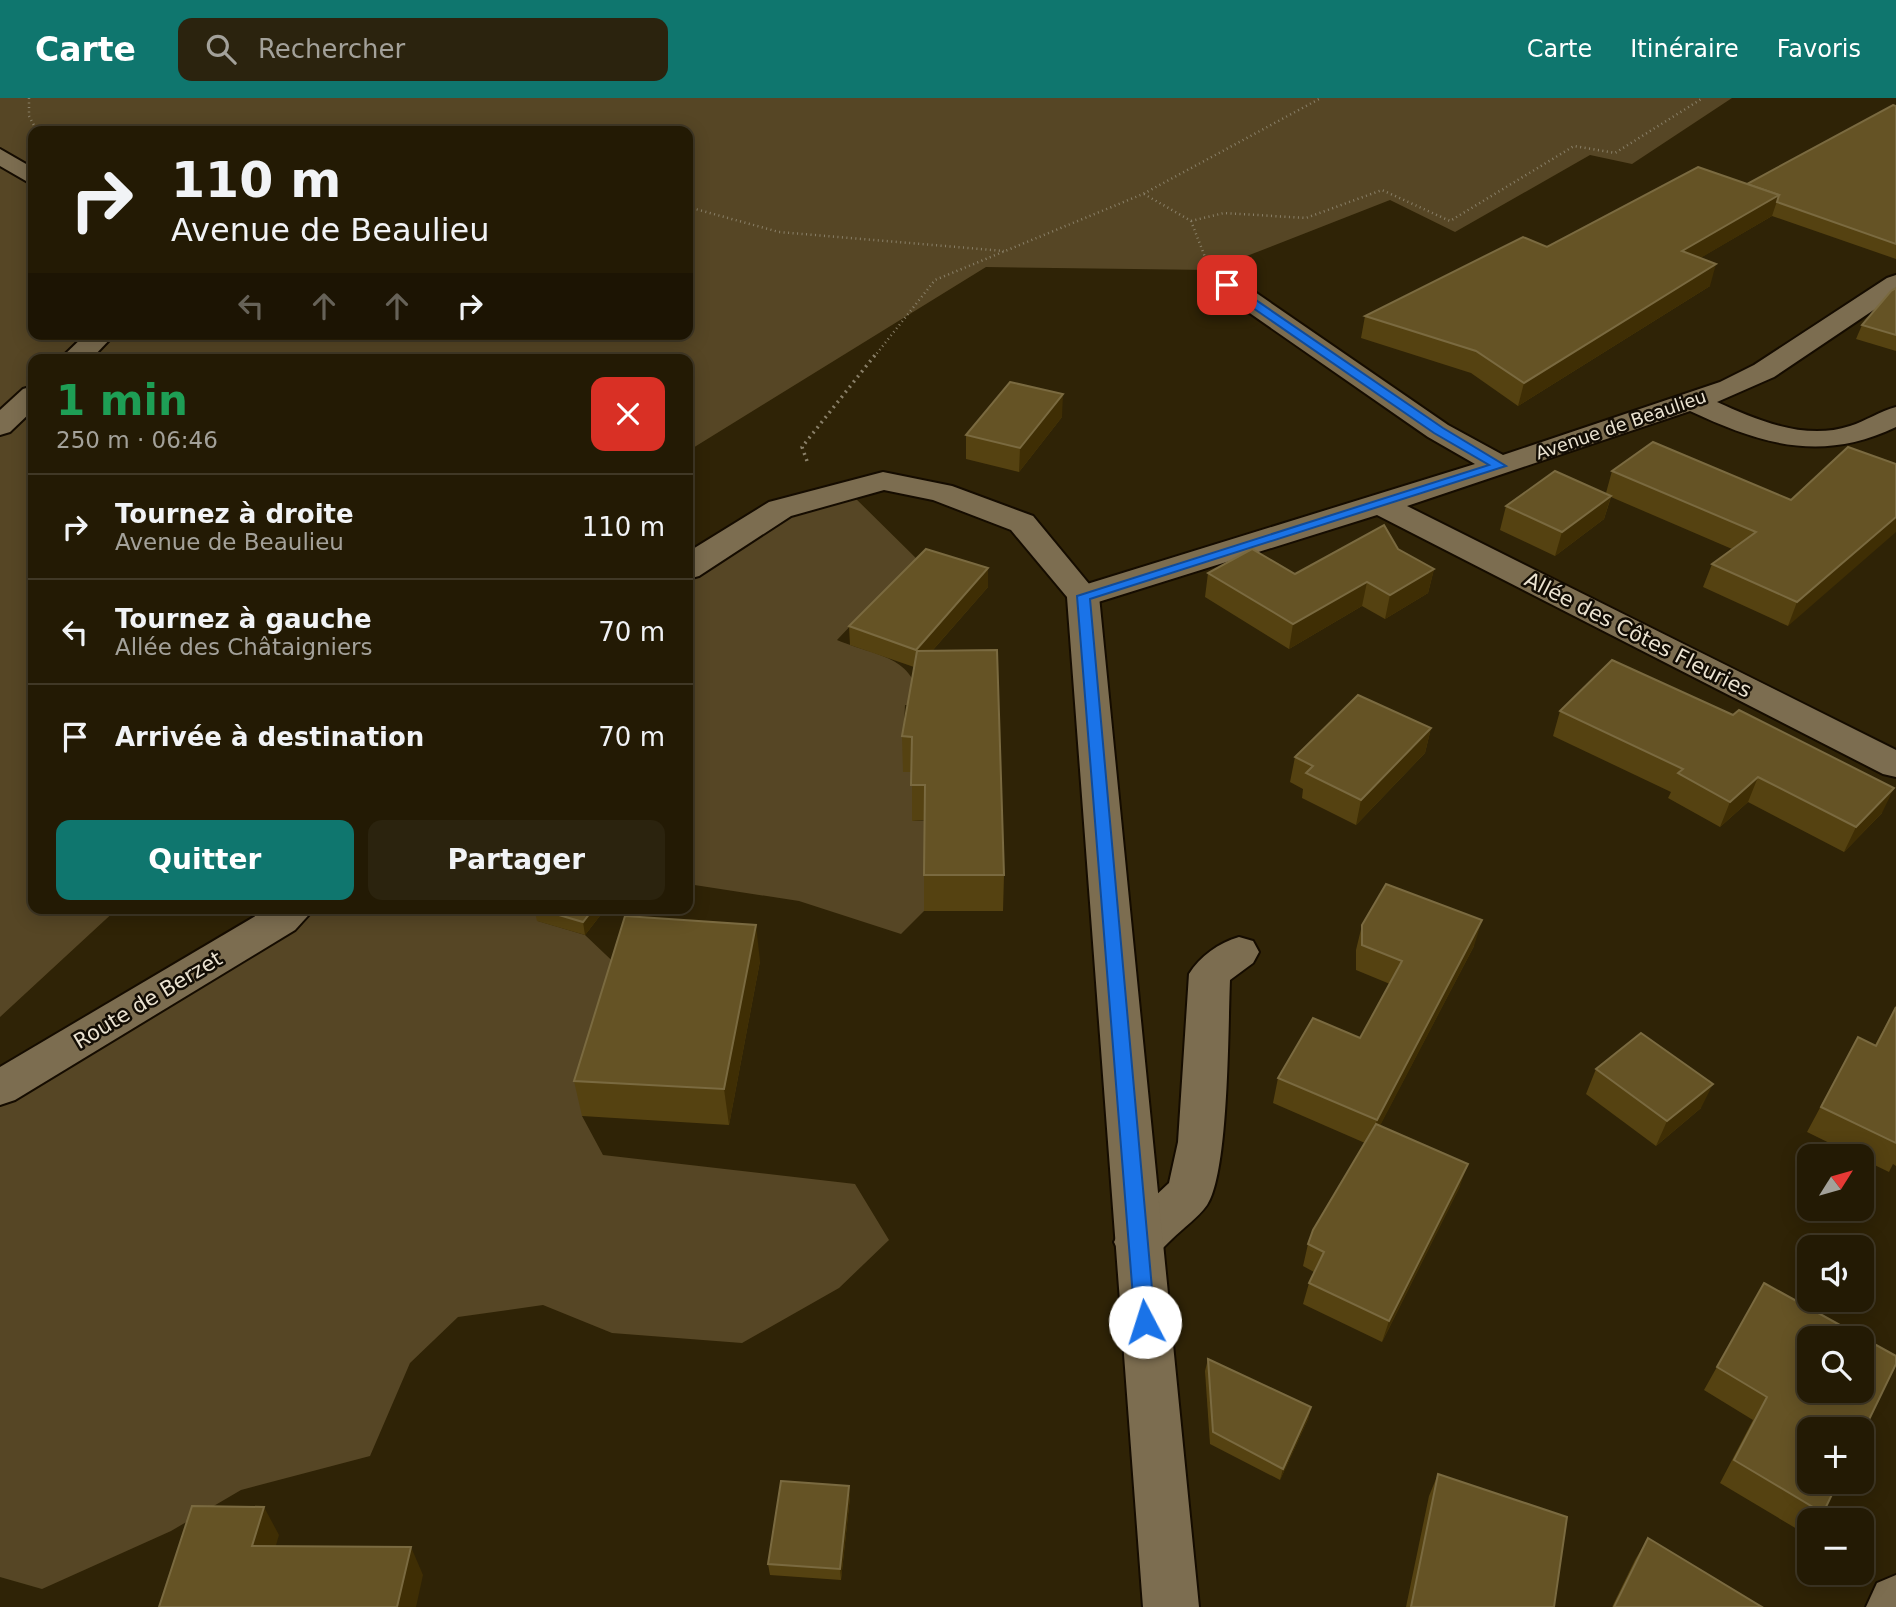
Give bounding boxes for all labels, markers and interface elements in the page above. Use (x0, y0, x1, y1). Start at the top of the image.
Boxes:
search box (178, 18, 668, 81)
text: Carte (35, 30, 136, 69)
icon: search (202, 30, 240, 68)
text: Rechercher (258, 34, 405, 64)
text: Carte (1527, 35, 1592, 63)
text: Itinéraire (1630, 35, 1739, 63)
text: Favoris (1777, 35, 1861, 63)
text: 110 m (171, 152, 341, 209)
icon: right (56, 154, 147, 245)
text: Avenue de Beaulieu (171, 211, 490, 249)
pin (1197, 255, 1257, 315)
icon: arrive (1208, 266, 1246, 304)
icon: left (232, 287, 270, 325)
icon: ahead (305, 287, 343, 325)
icon: ahead (378, 287, 416, 325)
icon: right (451, 287, 489, 325)
text: 1 min (56, 376, 188, 425)
button: close (591, 377, 665, 451)
street label: Avenue de Beaulieu (1533, 385, 1709, 464)
text: 250 m · 06:46 (56, 427, 218, 453)
text: Tournez à droite (115, 499, 354, 529)
icon: right (56, 508, 94, 546)
text: 110 m (582, 512, 665, 542)
text: Avenue de Beaulieu (115, 529, 344, 555)
street label: Allée des Côtes Fleuries (1521, 567, 1755, 703)
text: Tournez à gauche (115, 604, 372, 634)
icon: left (56, 613, 94, 651)
text: 70 m (598, 617, 665, 647)
text: Allée des Châtaigniers (115, 634, 373, 660)
icon: arrive (56, 718, 94, 756)
text: Arrivée à destination (115, 722, 424, 752)
text: 70 m (598, 722, 665, 752)
button: Quitter (56, 820, 354, 900)
button: Partager (368, 820, 665, 900)
street label: Route de Berzet (70, 946, 226, 1054)
north arrow (1797, 1144, 1874, 1222)
map controls (1797, 1144, 1874, 1585)
button: sound (1797, 1235, 1874, 1312)
position arrow (1108, 1285, 1182, 1359)
button: search (1797, 1326, 1874, 1403)
button: + (1797, 1417, 1874, 1494)
button: − (1797, 1508, 1874, 1585)

